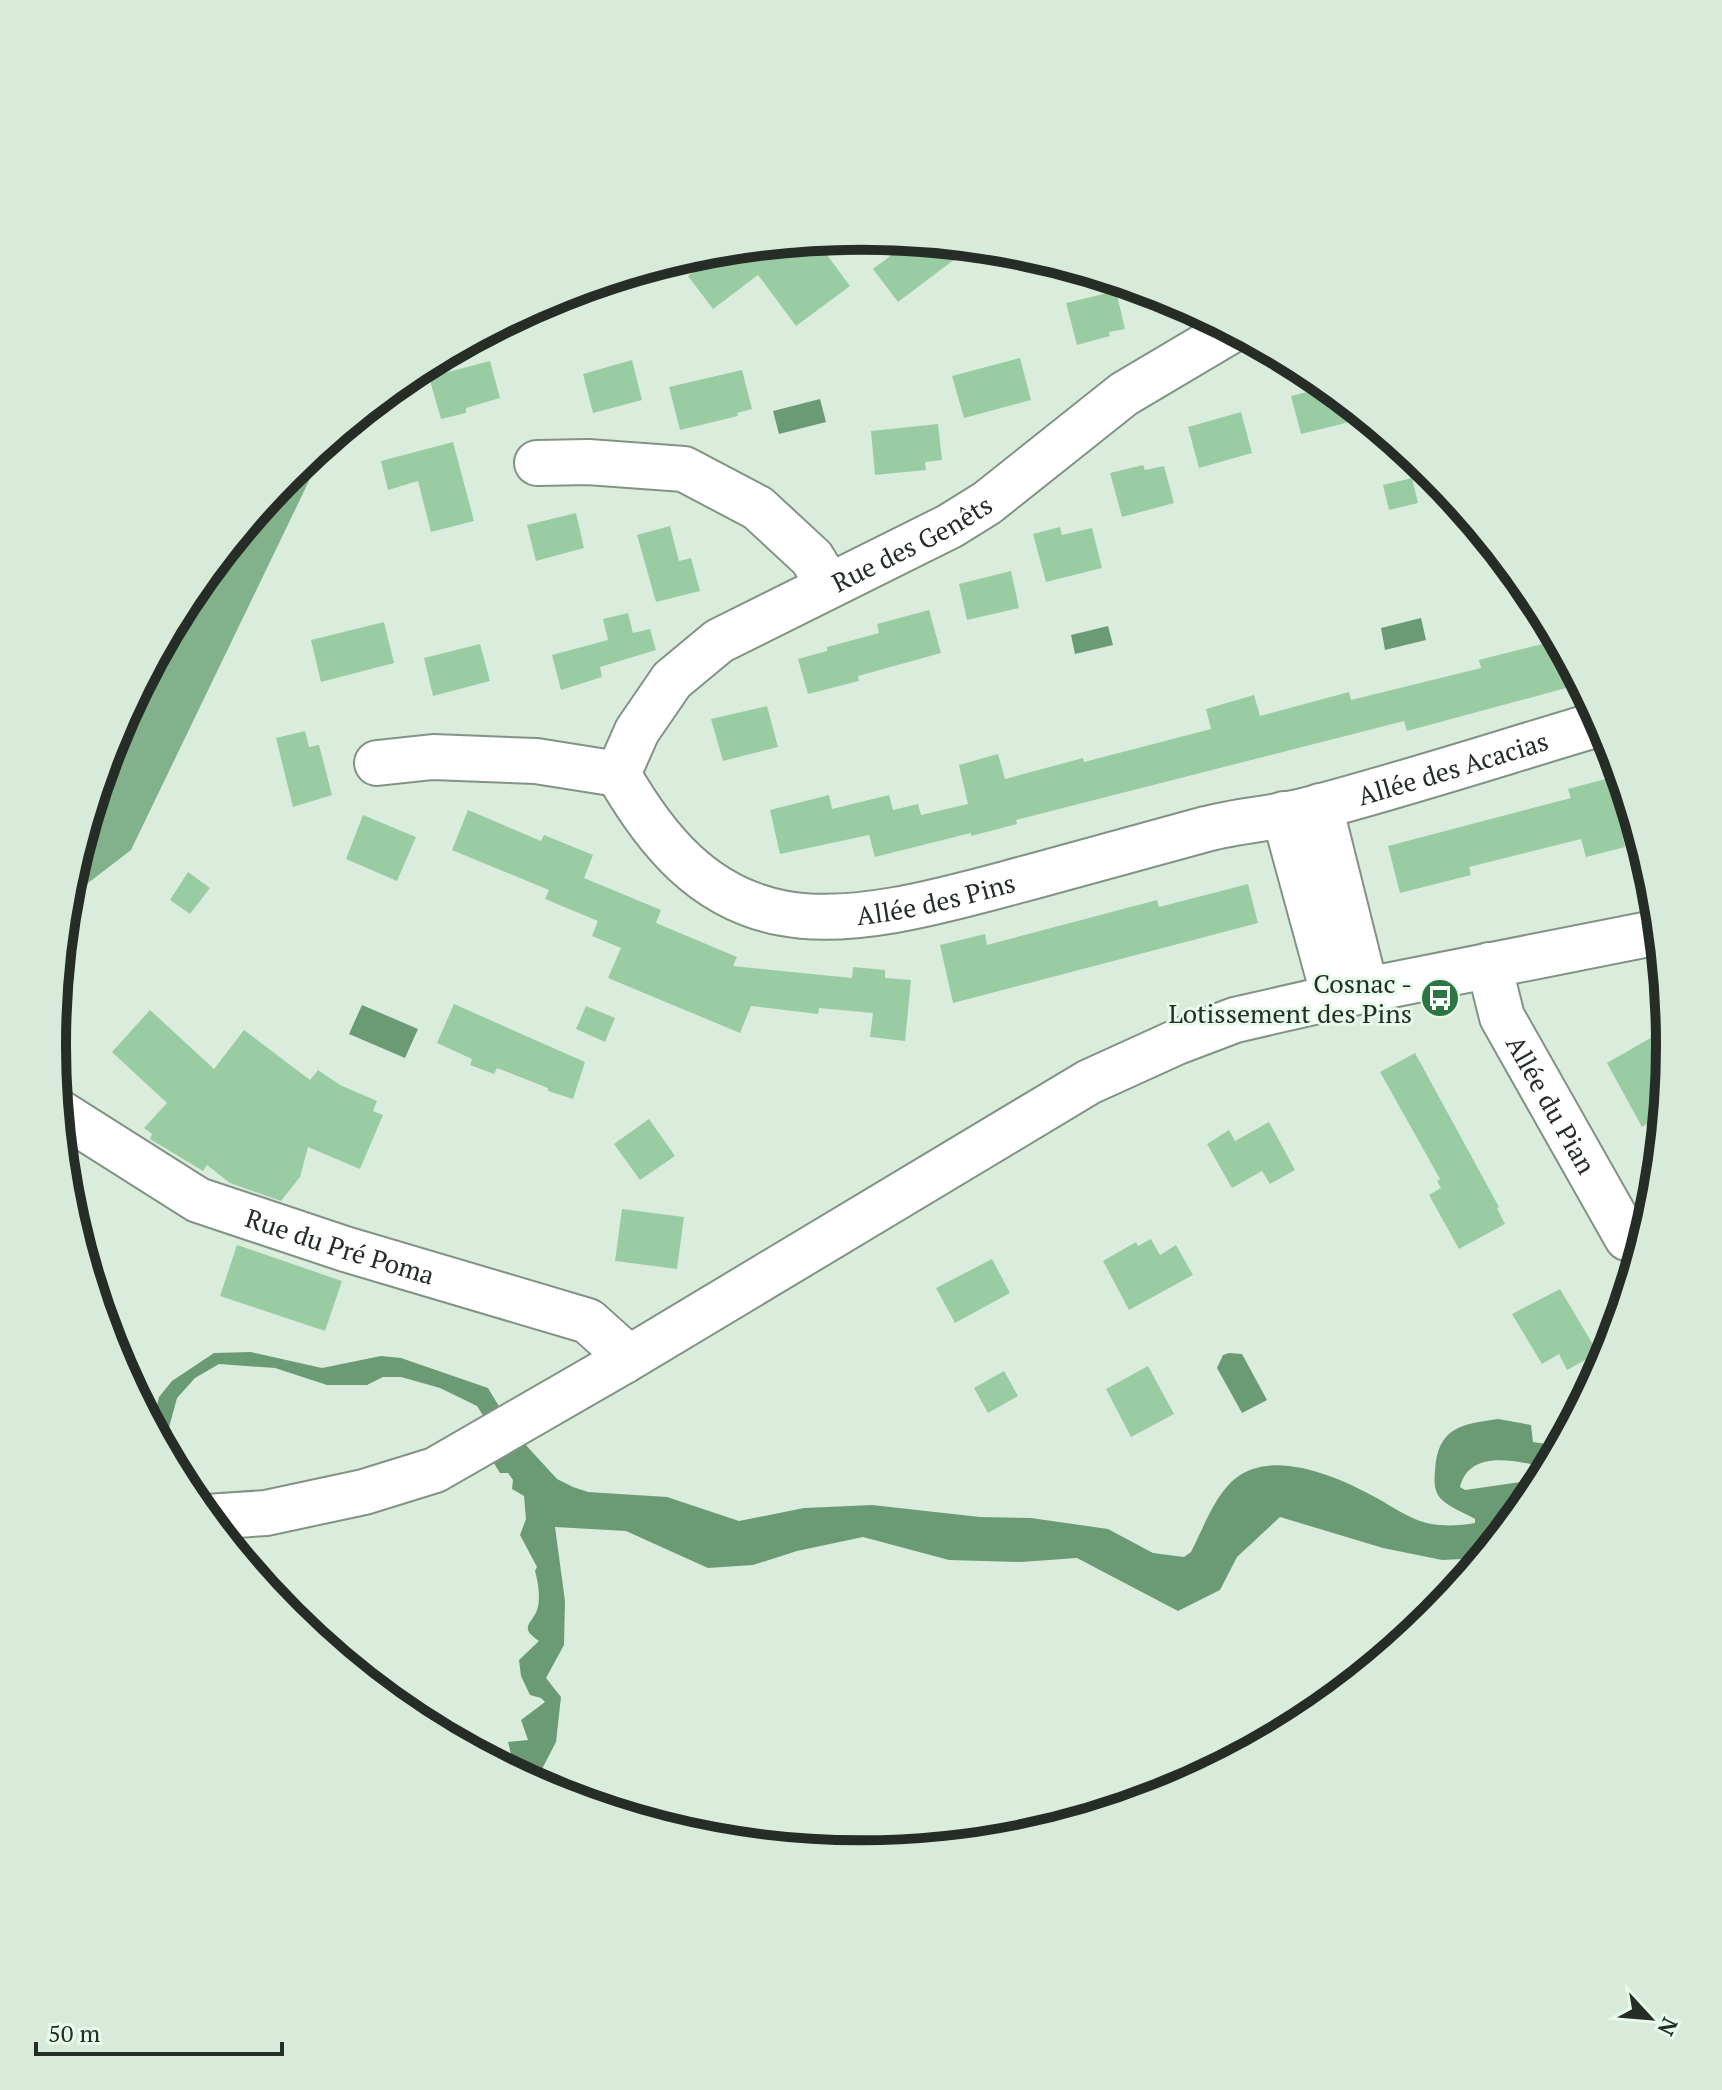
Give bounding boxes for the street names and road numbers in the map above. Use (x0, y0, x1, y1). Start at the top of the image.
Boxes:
street label: Rue des Genêts (826, 487, 998, 599)
street label: Allée des Acacias (1354, 723, 1552, 812)
street label: Allée des Pins (855, 865, 1019, 932)
street label: Allée du Pian (1499, 1029, 1604, 1180)
street label: Rue du Pré Poma (241, 1200, 439, 1292)

